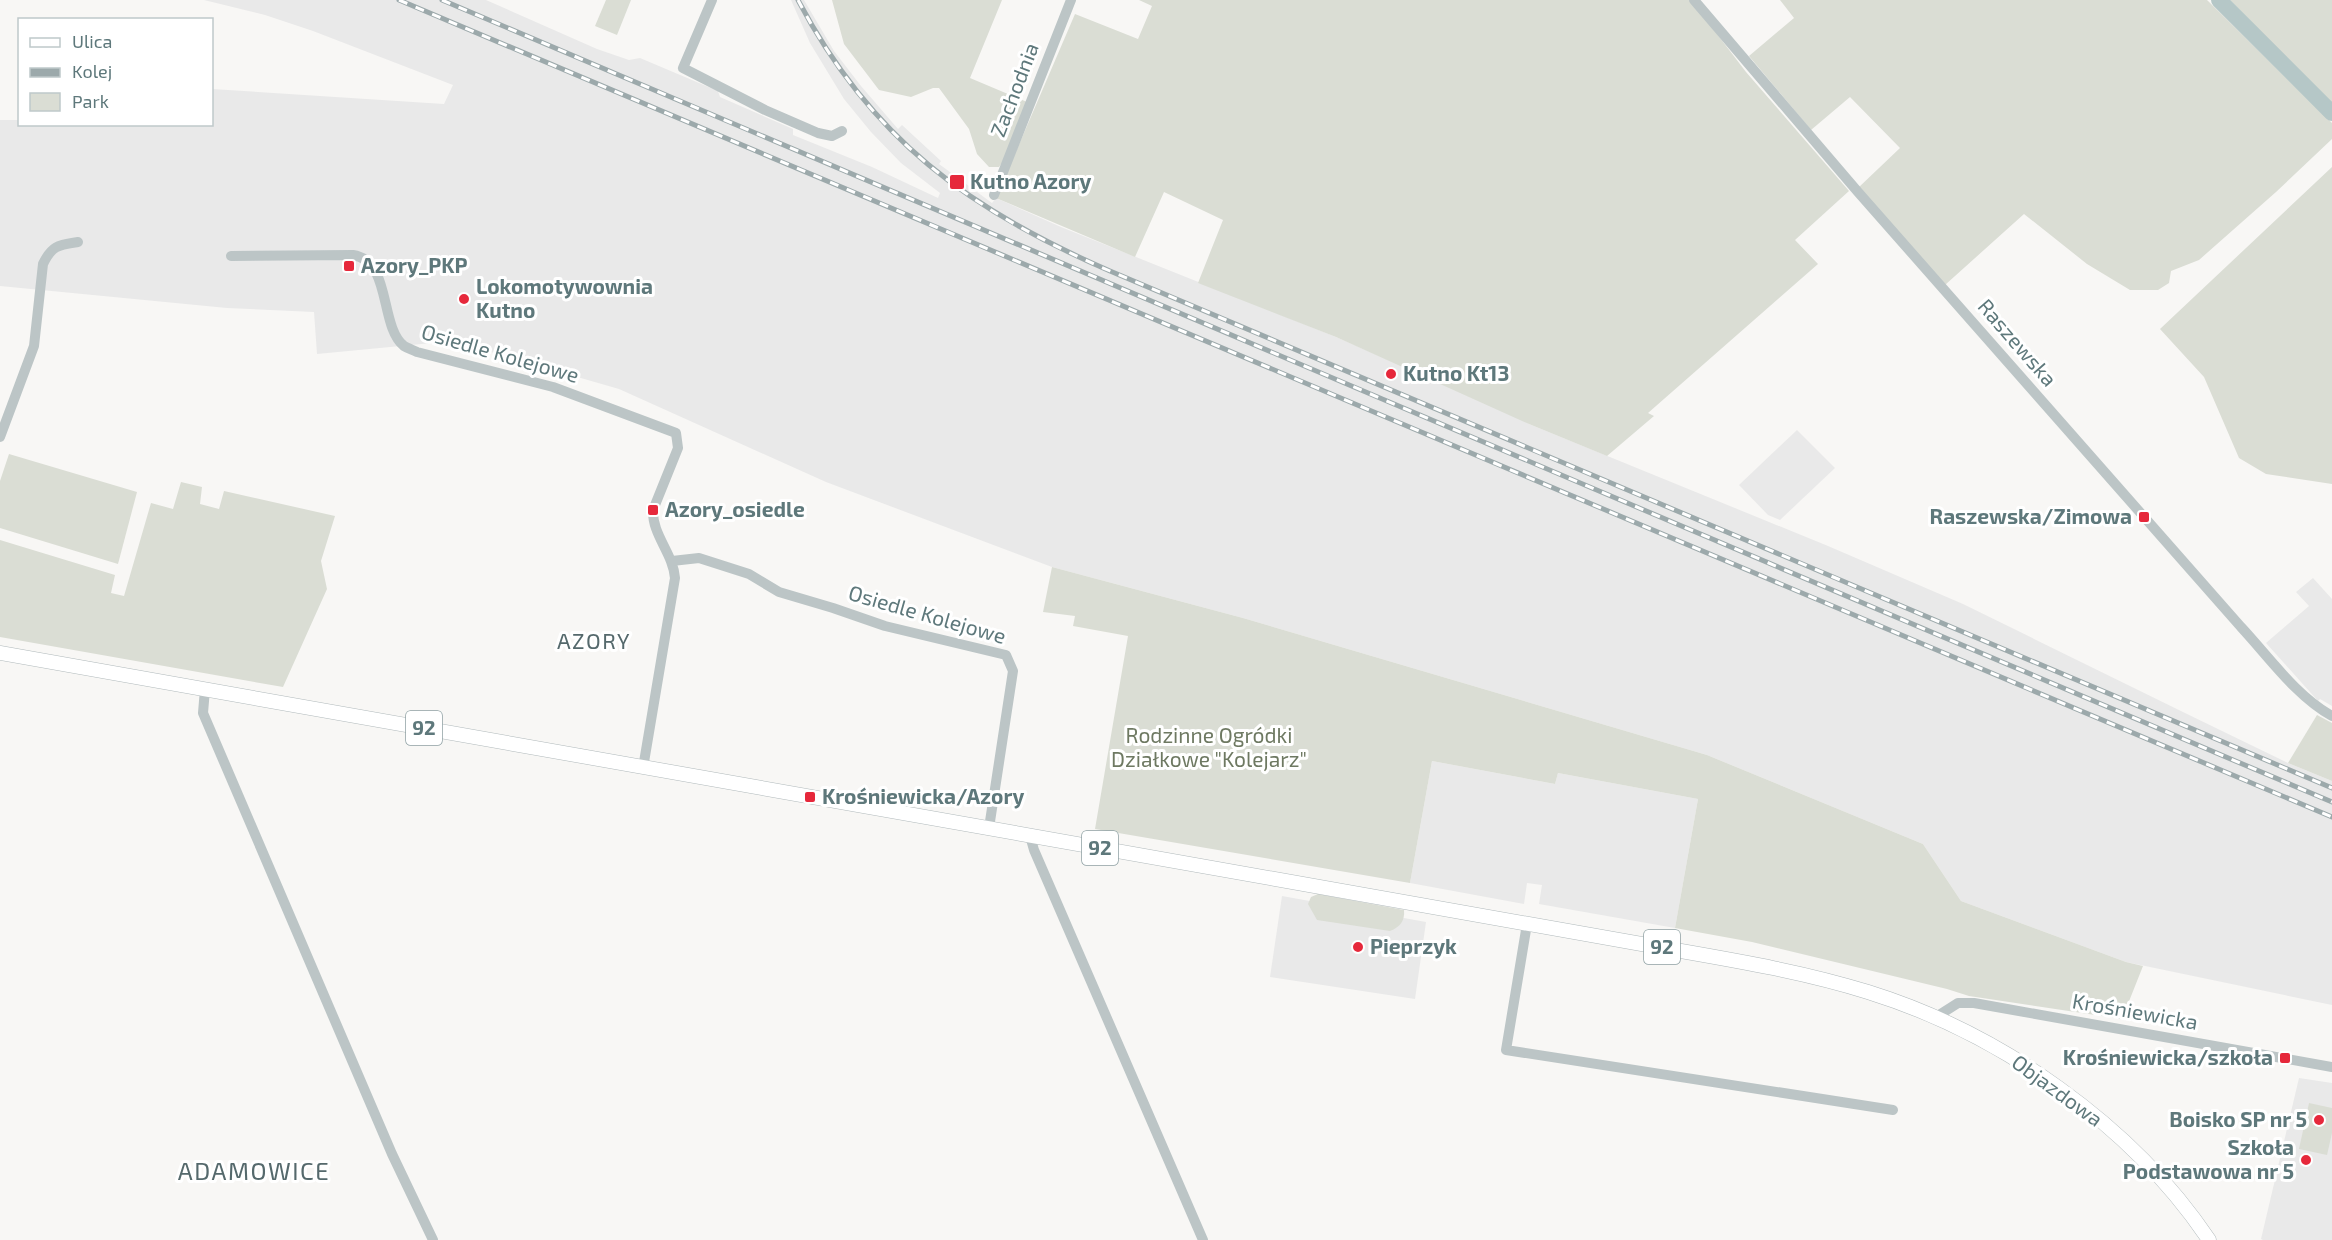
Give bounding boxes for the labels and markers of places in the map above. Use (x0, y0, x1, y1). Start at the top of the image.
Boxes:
place label: Kutno Azory (970, 168, 1091, 194)
marker: Kutno Azory (948, 173, 966, 191)
place label: Azory_PKP (361, 252, 468, 278)
marker: Azory_PKP (342, 259, 356, 273)
place label: Lokomotywownia Kutno (476, 273, 653, 322)
marker: Lokomotywownia Kutno (457, 292, 471, 306)
place label: Kutno Kt13 (1403, 360, 1509, 385)
marker: Kutno Kt13 (1384, 367, 1398, 381)
place label: Azory_osiedle (665, 496, 805, 522)
marker: Azory_osiedle (646, 503, 660, 517)
place label: Raszewska/Zimowa (1930, 503, 2132, 528)
marker: Raszewska/Zimowa (2137, 510, 2151, 524)
place label: Krośniewicka/Azory (822, 783, 1024, 809)
marker: Krośniewicka/Azory (803, 790, 817, 804)
place label: Pieprzyk (1370, 933, 1457, 959)
marker: Pieprzyk (1351, 940, 1365, 954)
place label: Krośniewicka/szkoła (2063, 1044, 2273, 1069)
marker: Krośniewicka/szkoła (2278, 1051, 2292, 1065)
place label: Boisko SP nr 5 (2169, 1106, 2307, 1131)
marker: Boisko SP nr 5 (2312, 1113, 2326, 1127)
place label: Szkoła Podstawowa nr 5 (2123, 1134, 2294, 1183)
marker: Szkoła Podstawowa nr 5 (2299, 1153, 2313, 1167)

